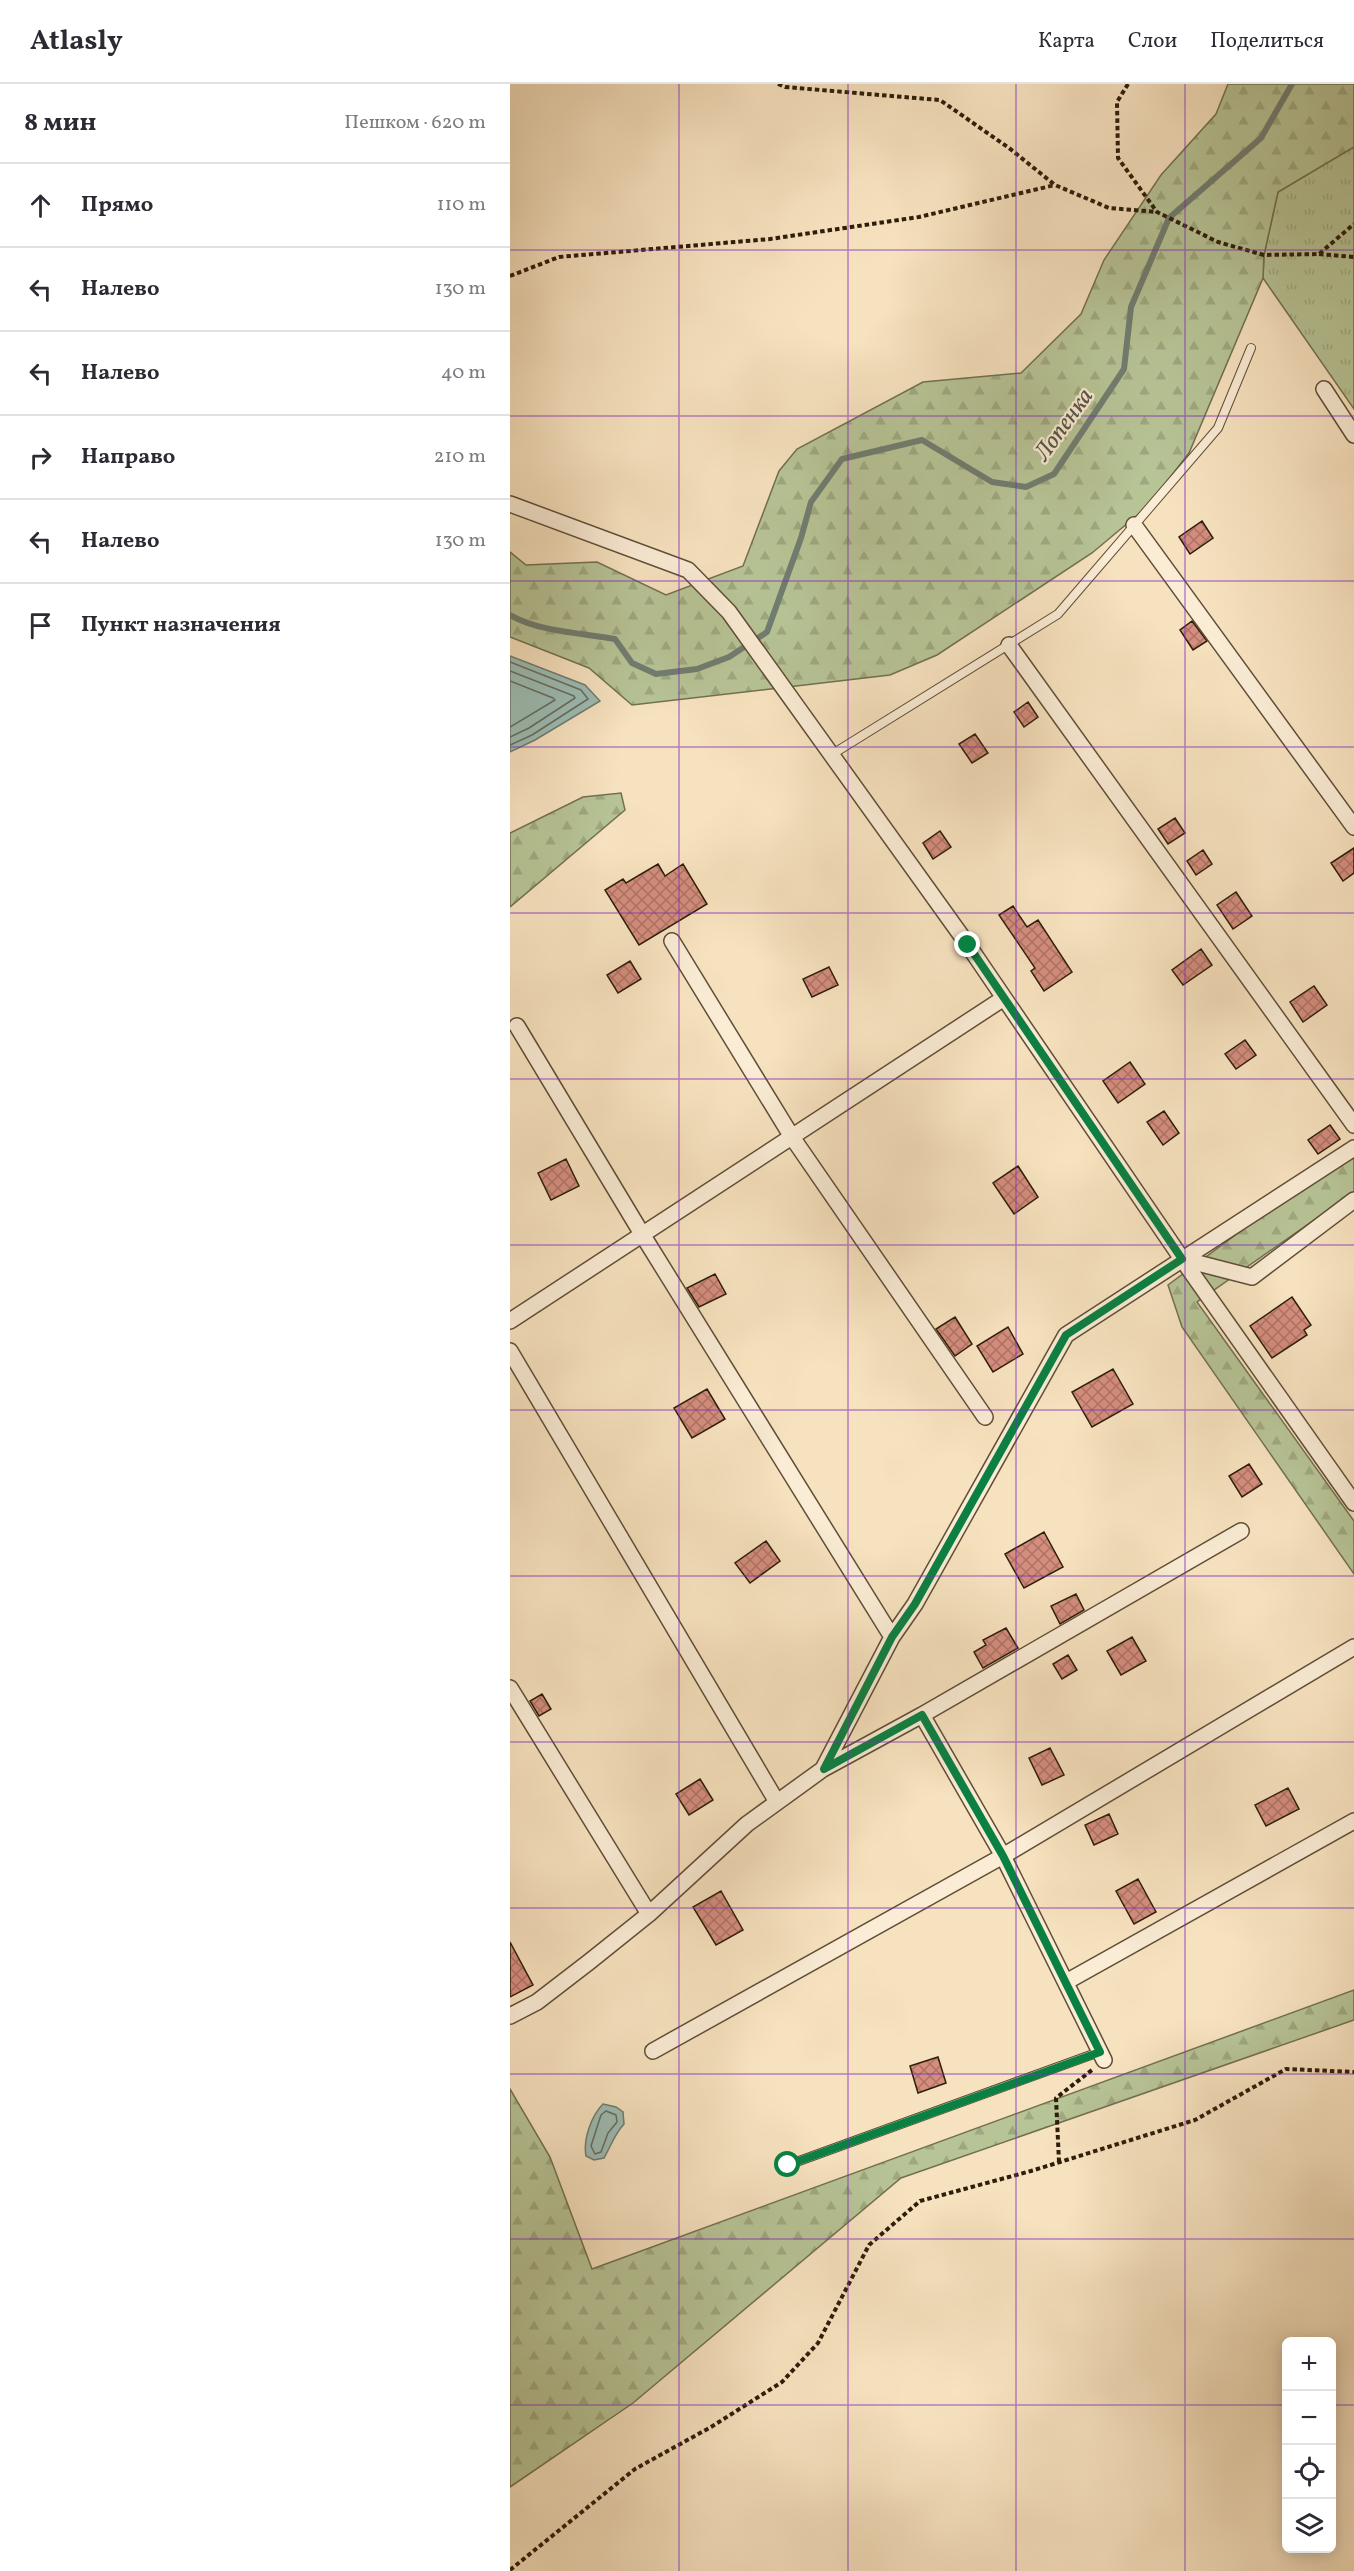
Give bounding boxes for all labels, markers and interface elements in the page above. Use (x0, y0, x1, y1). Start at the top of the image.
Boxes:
text: Atlasly (30, 22, 123, 61)
text: Карта (1038, 27, 1095, 56)
text: Слои (1128, 27, 1177, 56)
text: Поделиться (1210, 27, 1324, 56)
text: 8 мин (24, 105, 96, 141)
text: Пешком · 620 m (344, 109, 486, 137)
icon: ahead (24, 189, 57, 222)
text: Прямо (81, 190, 153, 221)
text: 110 m (437, 191, 486, 219)
icon: left (24, 273, 57, 306)
text: Налево (81, 274, 160, 305)
text: 130 m (435, 275, 486, 303)
icon: left (24, 357, 57, 390)
text: Налево (81, 358, 160, 389)
text: 40 m (441, 359, 486, 387)
water label: Лопенка (1026, 382, 1103, 469)
icon: right (24, 441, 57, 474)
text: Направо (81, 442, 175, 473)
text: 210 m (434, 443, 486, 471)
icon: left (24, 525, 57, 558)
text: Налево (81, 526, 160, 557)
text: 130 m (435, 527, 486, 555)
icon: arrive (24, 609, 57, 642)
text: Пункт назначения (81, 610, 281, 641)
route end (954, 931, 980, 957)
route start (774, 2151, 800, 2177)
map controls (1282, 2337, 1336, 2553)
button: + (1282, 2337, 1336, 2391)
button: − (1282, 2391, 1336, 2445)
button: locate (1282, 2445, 1336, 2499)
button: layers (1282, 2499, 1336, 2553)

